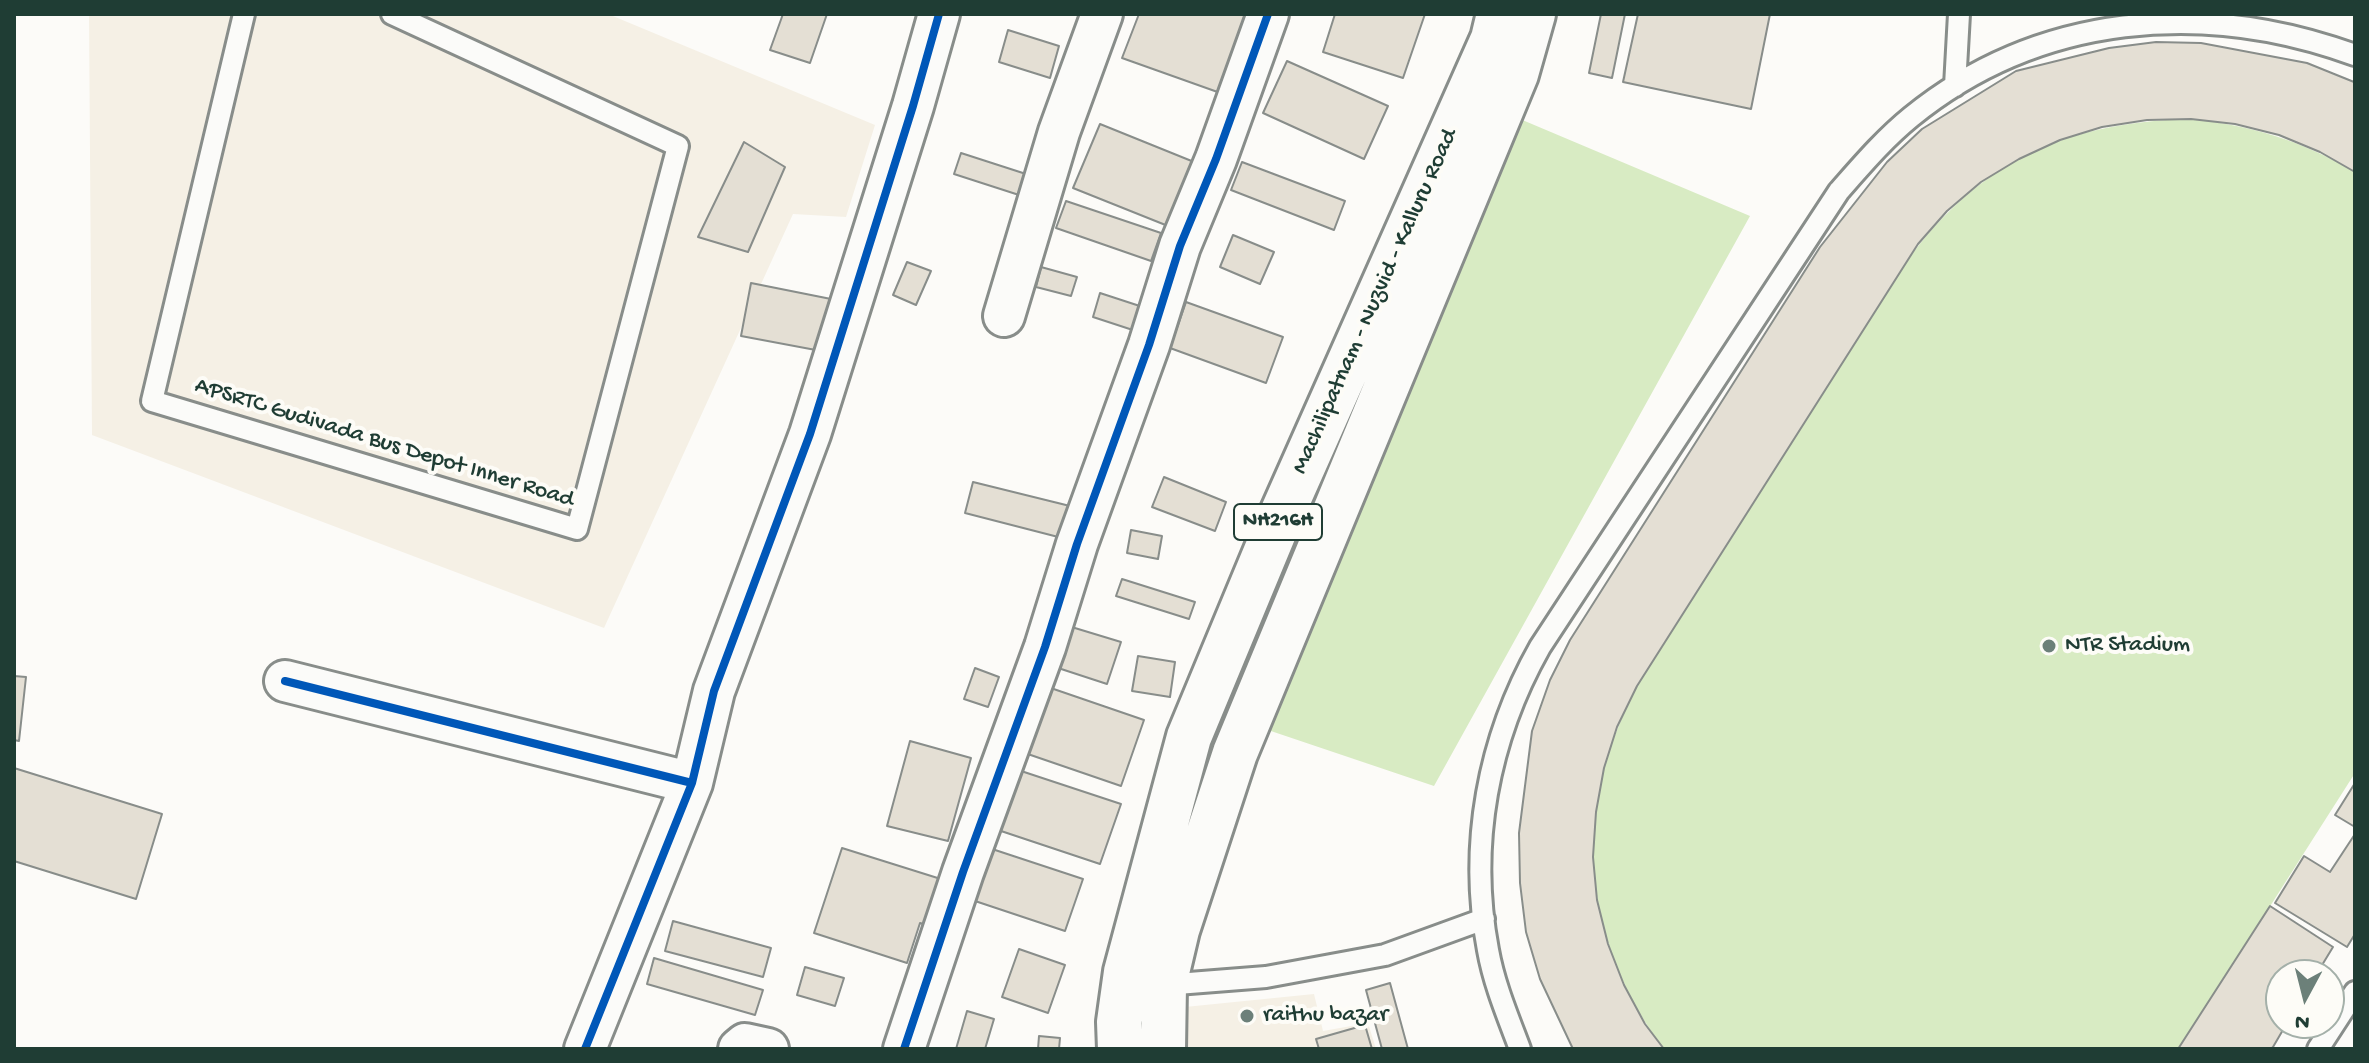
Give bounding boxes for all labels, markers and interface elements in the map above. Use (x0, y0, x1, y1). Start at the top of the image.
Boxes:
street label: Machilipatnam - Nuzvid - Kalluru Road (1287, 125, 1465, 479)
street label: APSRTC Gudivada Bus Depot Inner Road (191, 372, 577, 516)
road number: NH216H (1234, 504, 1322, 540)
place label: NTR Stadium (2065, 632, 2190, 660)
marker: NTR Stadium (2040, 637, 2058, 655)
north arrow (2265, 959, 2345, 1039)
place label: raithu bazar (1263, 1002, 1388, 1030)
marker: raithu bazar (1238, 1007, 1256, 1025)
text: N (2294, 1007, 2311, 1035)

